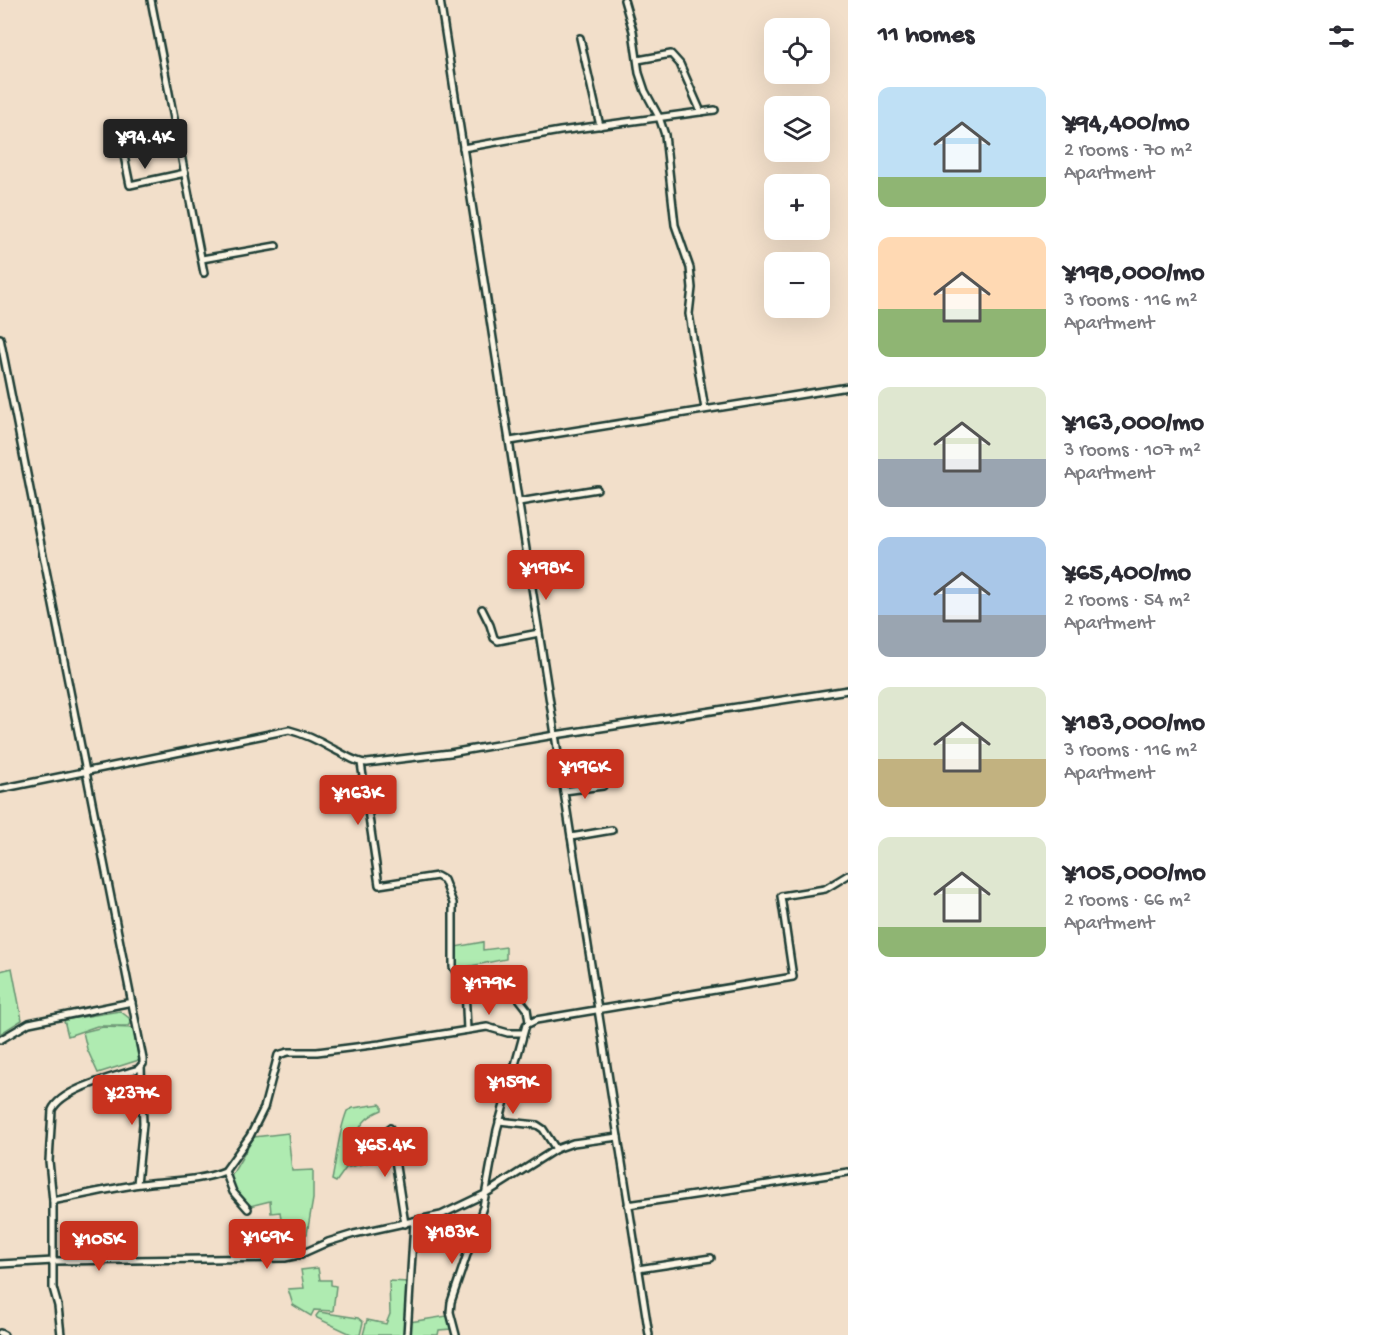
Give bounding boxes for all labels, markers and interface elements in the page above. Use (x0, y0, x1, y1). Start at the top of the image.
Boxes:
map controls (764, 18, 830, 318)
button: locate (764, 18, 830, 84)
icon: filters (1325, 20, 1358, 53)
text: 11 homes (878, 21, 974, 52)
button: layers (764, 96, 830, 162)
text: ¥94,400/mo (1064, 109, 1190, 140)
icon: home (926, 111, 998, 183)
pin: ¥94.4K (96, 119, 194, 170)
text: ¥94.4K (117, 127, 173, 150)
text: 2 rooms · 70 m² (1064, 140, 1192, 163)
text: Apartment (1064, 163, 1154, 186)
button: + (764, 174, 830, 240)
button: − (764, 252, 830, 318)
text: ¥198,000/mo (1064, 259, 1205, 290)
icon: home (926, 261, 998, 333)
text: 3 rooms · 116 m² (1064, 290, 1197, 313)
text: Apartment (1064, 313, 1154, 336)
text: ¥163,000/mo (1064, 409, 1204, 440)
icon: home (926, 411, 998, 483)
text: 3 rooms · 107 m² (1064, 440, 1201, 463)
text: Apartment (1064, 463, 1154, 486)
pin: ¥198K (504, 550, 588, 601)
text: ¥198K (521, 558, 571, 581)
text: ¥65,400/mo (1064, 559, 1191, 590)
icon: home (926, 561, 998, 633)
text: 2 rooms · 54 m² (1064, 590, 1191, 613)
text: Apartment (1064, 613, 1154, 636)
text: ¥183,000/mo (1064, 709, 1205, 740)
icon: home (926, 711, 998, 783)
text: 3 rooms · 116 m² (1064, 740, 1197, 763)
pin: ¥196K (543, 749, 627, 800)
text: ¥196K (561, 757, 609, 780)
text: Apartment (1064, 763, 1154, 786)
pin: ¥163K (316, 775, 400, 826)
text: ¥163K (334, 783, 382, 806)
text: ¥105,000/mo (1064, 859, 1206, 890)
icon: home (926, 861, 998, 933)
text: 2 rooms · 66 m² (1064, 890, 1191, 913)
text: Apartment (1064, 913, 1154, 936)
pin: ¥179K (447, 965, 531, 1016)
text: ¥179K (465, 973, 513, 996)
pin: ¥159K (471, 1064, 555, 1115)
text: ¥159K (489, 1072, 537, 1095)
pin: ¥237K (90, 1075, 174, 1126)
text: ¥237K (107, 1083, 157, 1106)
pin: ¥65.4K (336, 1127, 434, 1178)
text: ¥65.4K (357, 1135, 413, 1158)
pin: ¥183K (410, 1214, 494, 1265)
pin: ¥169K (225, 1219, 309, 1270)
pin: ¥105K (57, 1221, 141, 1272)
text: ¥183K (427, 1222, 477, 1245)
text: ¥169K (243, 1227, 291, 1250)
text: ¥105K (74, 1229, 124, 1252)

